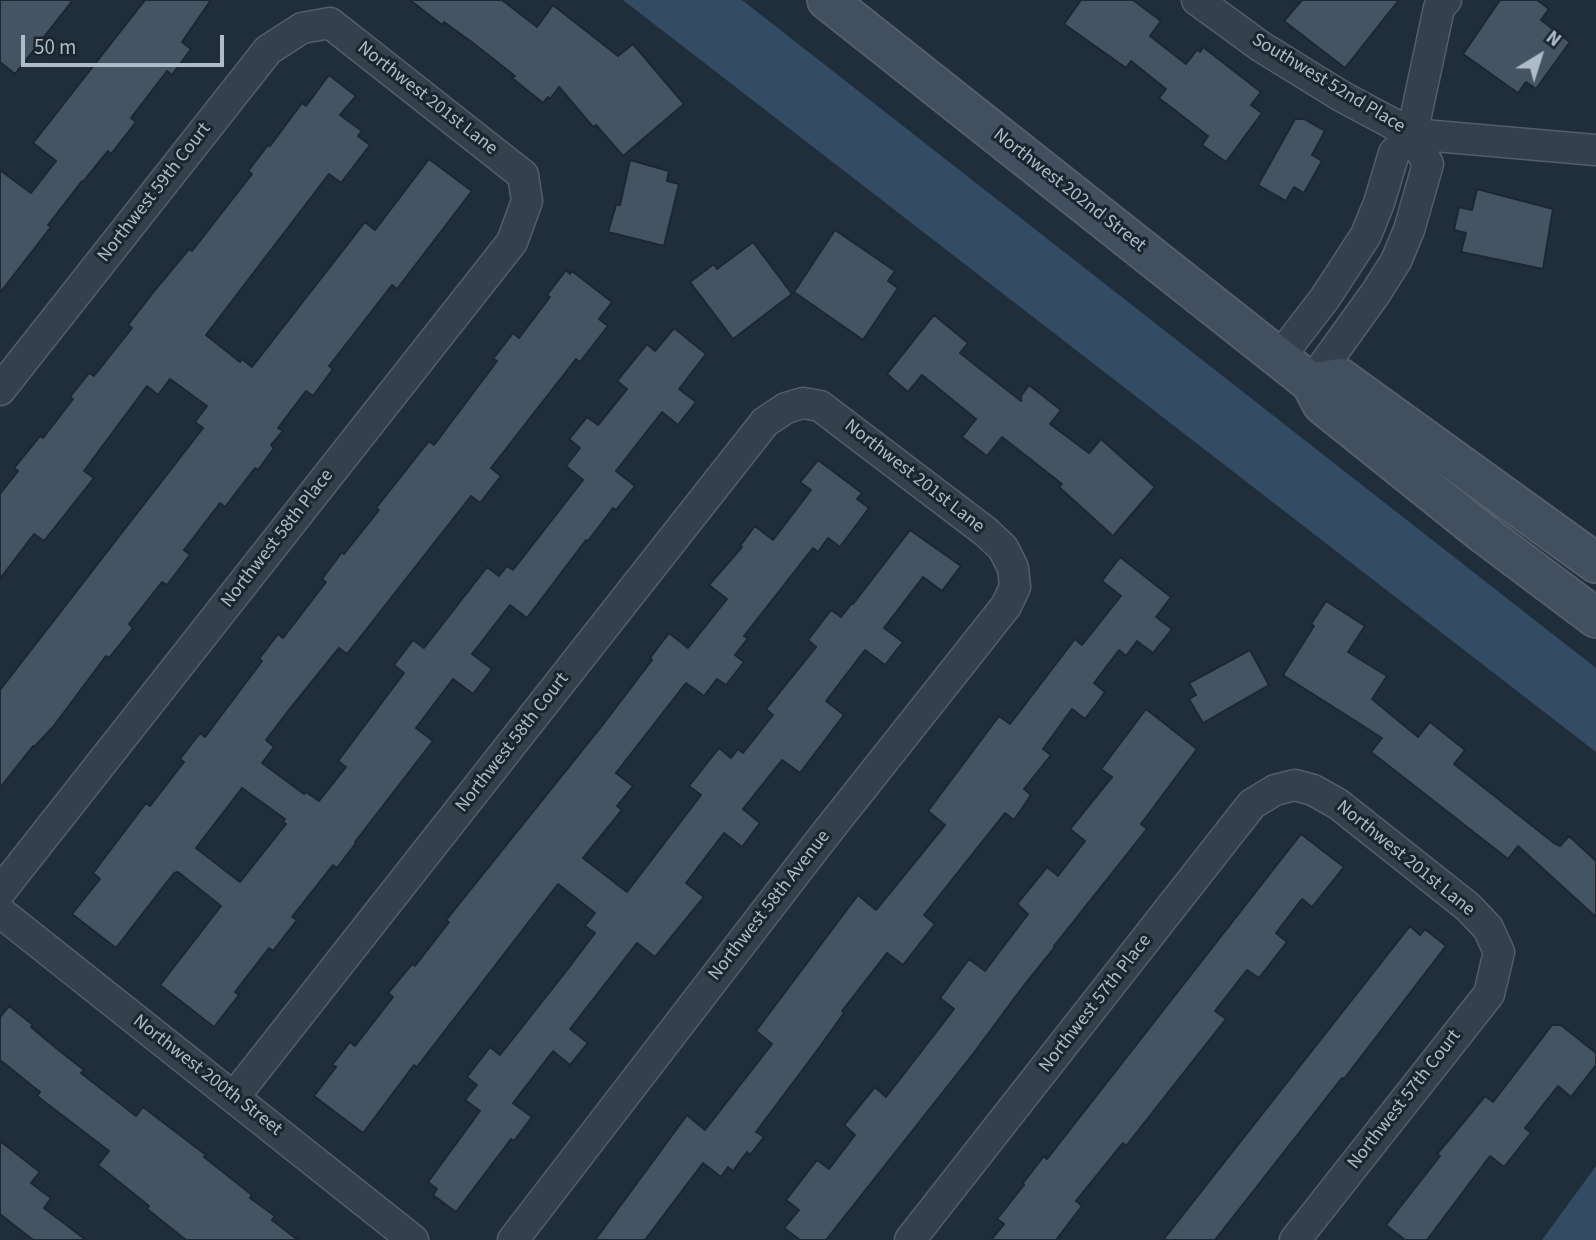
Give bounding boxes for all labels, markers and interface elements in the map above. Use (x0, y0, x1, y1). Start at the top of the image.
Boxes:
scale bar (24, 21, 228, 65)
north arrow (1505, 21, 1575, 91)
text: N (1540, 25, 1567, 54)
street label: Southwest 52nd Place (1247, 29, 1409, 139)
text: 50 m (34, 32, 76, 62)
street label: Northwest 201st Lane (352, 37, 502, 161)
street label: Northwest 59th Court (93, 119, 217, 267)
street label: Northwest 202nd Street (988, 124, 1150, 258)
street label: Northwest 201st Lane (839, 415, 989, 539)
street label: Northwest 58th Place (217, 465, 339, 613)
street label: Northwest 58th Court (451, 669, 575, 817)
street label: Northwest 201st Lane (1331, 796, 1479, 922)
street label: Northwest 58th Avenue (704, 826, 836, 986)
street label: Northwest 57th Place (1035, 930, 1157, 1078)
street label: Northwest 200th Street (128, 1011, 286, 1141)
street label: Northwest 57th Court (1343, 1026, 1467, 1174)

